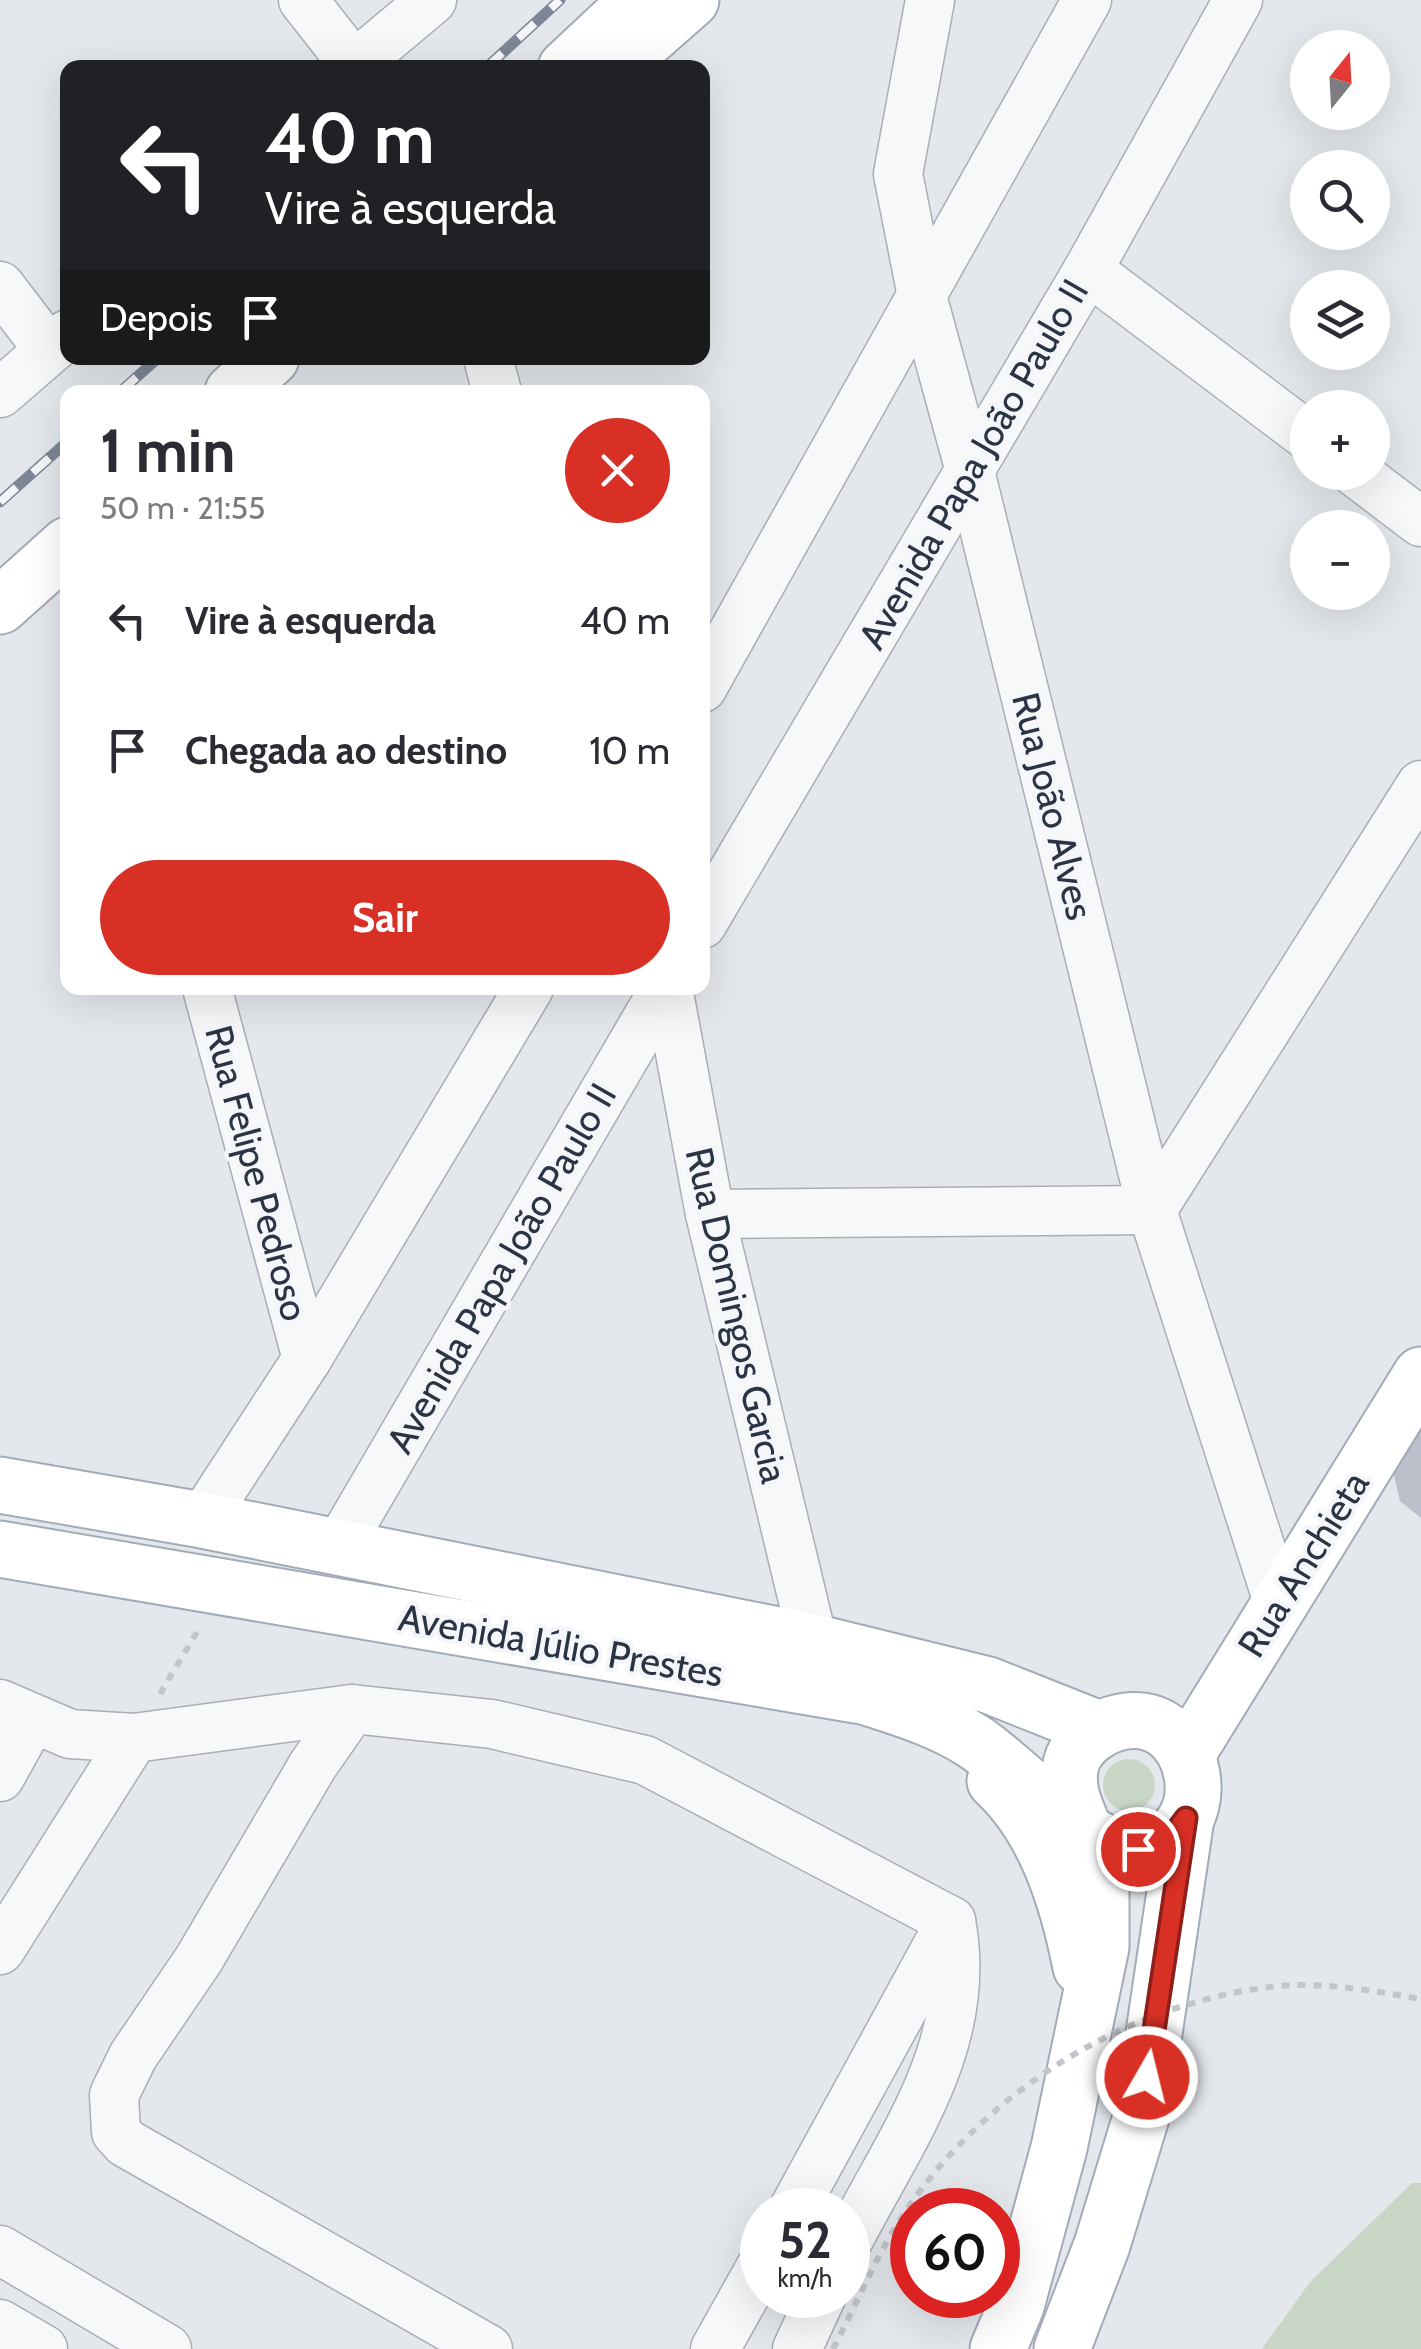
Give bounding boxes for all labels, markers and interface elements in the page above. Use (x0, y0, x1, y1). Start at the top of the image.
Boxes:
north arrow (1290, 30, 1390, 130)
map controls (1290, 30, 1390, 610)
text: 40 m (265, 95, 434, 181)
icon: left (100, 100, 230, 230)
button: search (1290, 150, 1390, 250)
text: Vire à esquerda (265, 181, 556, 235)
button: layers (1290, 270, 1390, 370)
street label: Avenida Papa João Paulo II (848, 271, 1098, 657)
icon: arrive (233, 290, 288, 345)
text: Depois (100, 294, 213, 341)
button: + (1290, 390, 1390, 490)
text: 1 min (100, 414, 235, 487)
button: close (565, 418, 670, 523)
text: 50 m · 21:55 (100, 488, 265, 527)
button: − (1290, 510, 1390, 610)
icon: left (100, 593, 155, 648)
text: Vire à esquerda (185, 597, 436, 644)
text: 40 m (580, 597, 670, 644)
street label: Rua João Alves (1002, 688, 1104, 924)
icon: arrive (100, 723, 155, 778)
text: Chegada ao destino (185, 727, 507, 774)
text: 10 m (589, 727, 670, 774)
button: Sair (100, 860, 670, 975)
street label: Rua Felipe Pedroso (195, 1020, 319, 1326)
street label: Avenida Papa João Paulo II (376, 1075, 626, 1461)
street label: Rua Domingos Garcia (676, 1143, 798, 1487)
street label: Rua Anchieta (1227, 1462, 1379, 1666)
street label: Avenida Júlio Prestes (395, 1593, 727, 1697)
pin (1096, 1807, 1181, 1892)
icon: arrive (1111, 1822, 1166, 1877)
position arrow (1095, 2025, 1199, 2129)
speed limit sign: 60 (890, 2188, 1020, 2318)
text: 52 (778, 2210, 832, 2271)
text: km/h (778, 2263, 832, 2293)

